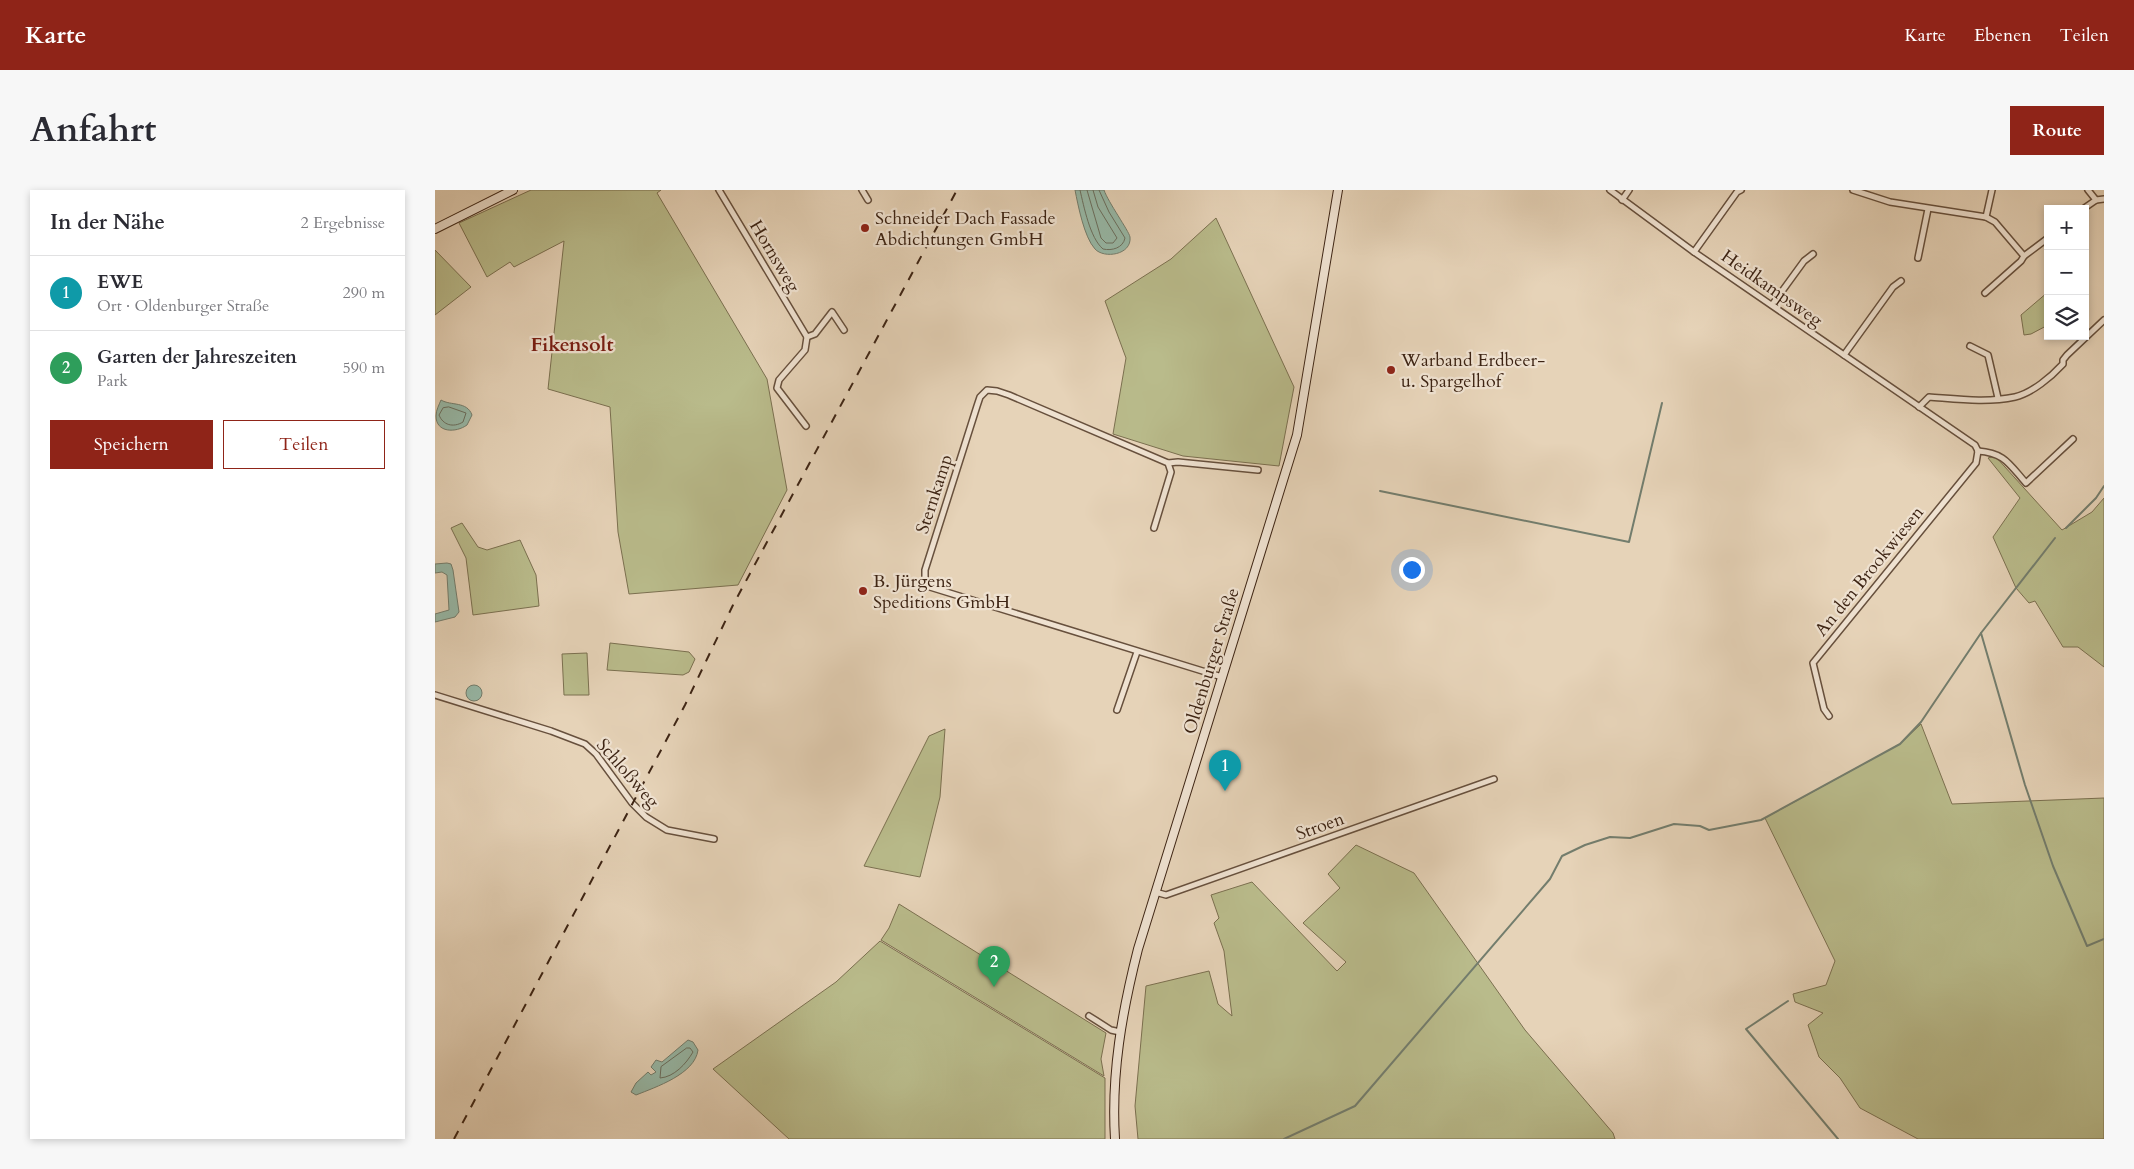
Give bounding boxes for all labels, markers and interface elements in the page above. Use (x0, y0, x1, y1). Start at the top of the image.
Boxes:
text: Karte (25, 19, 86, 52)
text: Karte (1904, 23, 1946, 48)
text: Ebenen (1974, 23, 2032, 48)
text: Teilen (2060, 23, 2109, 48)
text: Anfahrt (30, 106, 156, 154)
button: Route (2010, 106, 2104, 155)
map controls (2044, 205, 2089, 340)
button: + (2044, 205, 2089, 250)
place label: Schneider Dach Fassade Abdichtungen GmbH (875, 206, 1056, 252)
text: In der Nähe (50, 208, 165, 237)
text: 2 Ergebnisse (300, 212, 385, 234)
street label: Hornsweg (743, 215, 806, 298)
marker: Schneider Dach Fassade Abdichtungen GmbH (859, 222, 871, 234)
street label: Heidkampsweg (1716, 244, 1828, 333)
button: − (2044, 250, 2089, 295)
text: EWE (97, 269, 143, 295)
text: 1 (62, 282, 70, 304)
text: 290 m (343, 282, 385, 304)
text: Ort · Oldenburger Straße (97, 295, 269, 317)
button: layers (2044, 295, 2089, 340)
district label: Fikensolt (531, 331, 613, 358)
text: Garten der Jahreszeiten (97, 344, 297, 370)
place label: Warband Erdbeer- u. Spargelhof (1400, 348, 1545, 394)
text: 2 (62, 357, 70, 379)
text: 590 m (343, 357, 385, 379)
marker: Warband Erdbeer- u. Spargelhof (1385, 364, 1397, 376)
text: Park (97, 370, 128, 392)
button: Speichern (50, 420, 213, 469)
button: Teilen (223, 420, 385, 469)
street label: Sternkamp (910, 451, 959, 537)
street label: An den Brookwiesen (1809, 500, 1930, 642)
your location (1399, 557, 1425, 583)
place label: B. Jürgens Speditions GmbH (873, 569, 1010, 615)
marker: B. Jürgens Speditions GmbH (857, 585, 869, 597)
street label: Oldenburger Straße (1177, 585, 1246, 737)
street label: Schloßweg (590, 733, 665, 814)
pin: 1 (1209, 750, 1241, 791)
street label: Stroen (1293, 806, 1348, 847)
pin: 2 (978, 946, 1010, 987)

